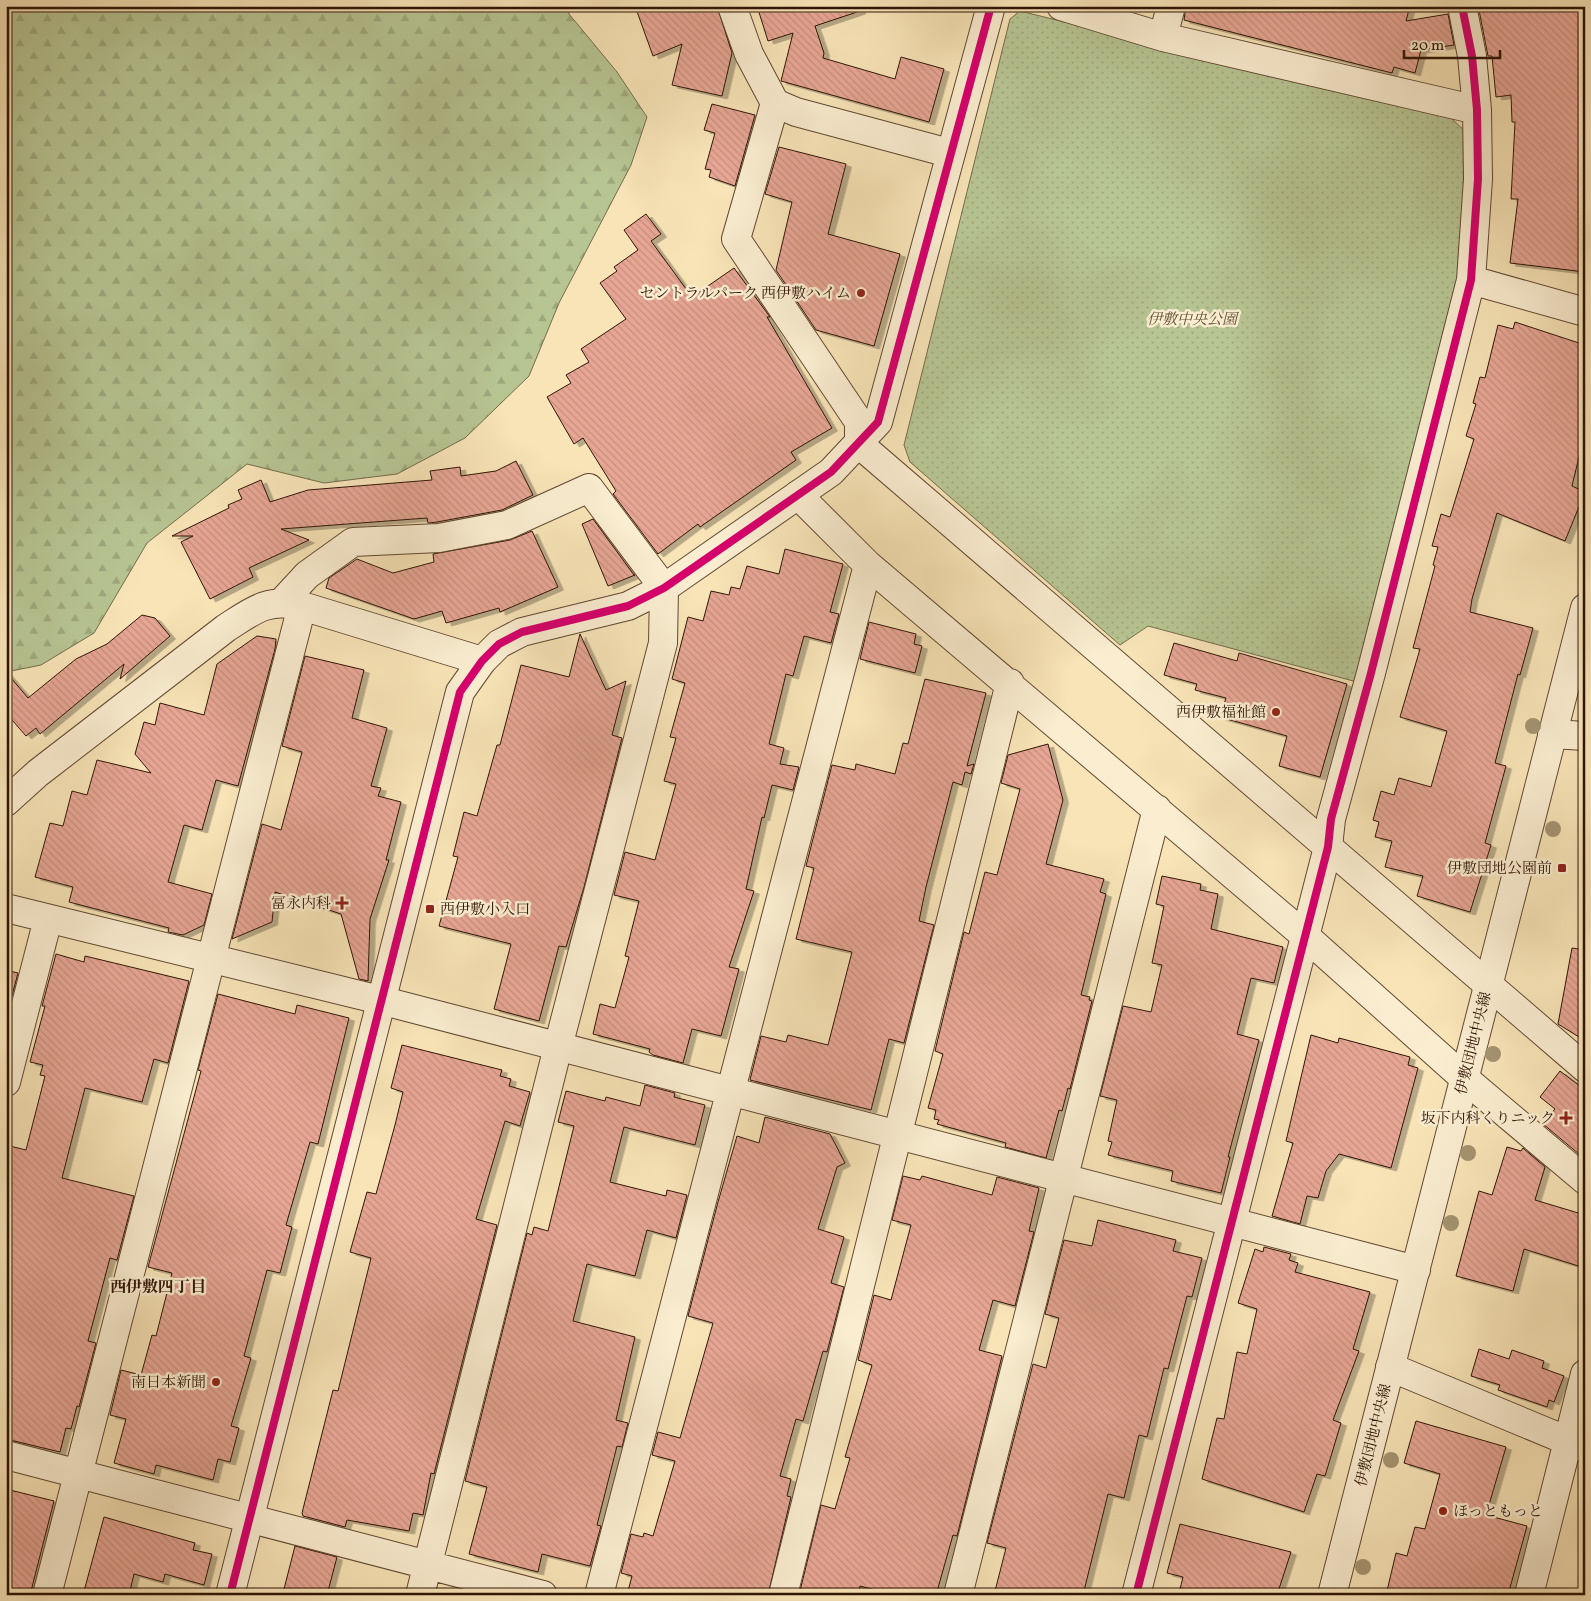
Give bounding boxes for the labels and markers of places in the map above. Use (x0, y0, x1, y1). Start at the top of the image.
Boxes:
place label: セントラルパーク 西伊敷ハイム (639, 284, 851, 305)
marker: セントラルパーク 西伊敷ハイム (855, 287, 867, 299)
place label: 西伊敷福祉館 (1176, 703, 1266, 724)
marker: 西伊敷福祉館 (1270, 706, 1282, 718)
place label: 伊敷団地公園前 (1447, 859, 1552, 880)
marker: 伊敷団地公園前 (1556, 862, 1568, 874)
place label: 冨永内科 (271, 894, 331, 915)
marker: 冨永内科 (335, 896, 349, 910)
place label: 西伊敷小入口 (440, 900, 530, 921)
marker: 西伊敷小入口 (424, 903, 436, 915)
place label: 坂下内科くりニック (1421, 1109, 1555, 1130)
marker: 坂下内科くりニック (1559, 1111, 1573, 1125)
place label: 南日本新聞 (131, 1373, 206, 1394)
marker: 南日本新聞 (210, 1376, 222, 1388)
place label: ほっともっと (1453, 1502, 1543, 1523)
marker: ほっともっと (1437, 1505, 1449, 1517)

